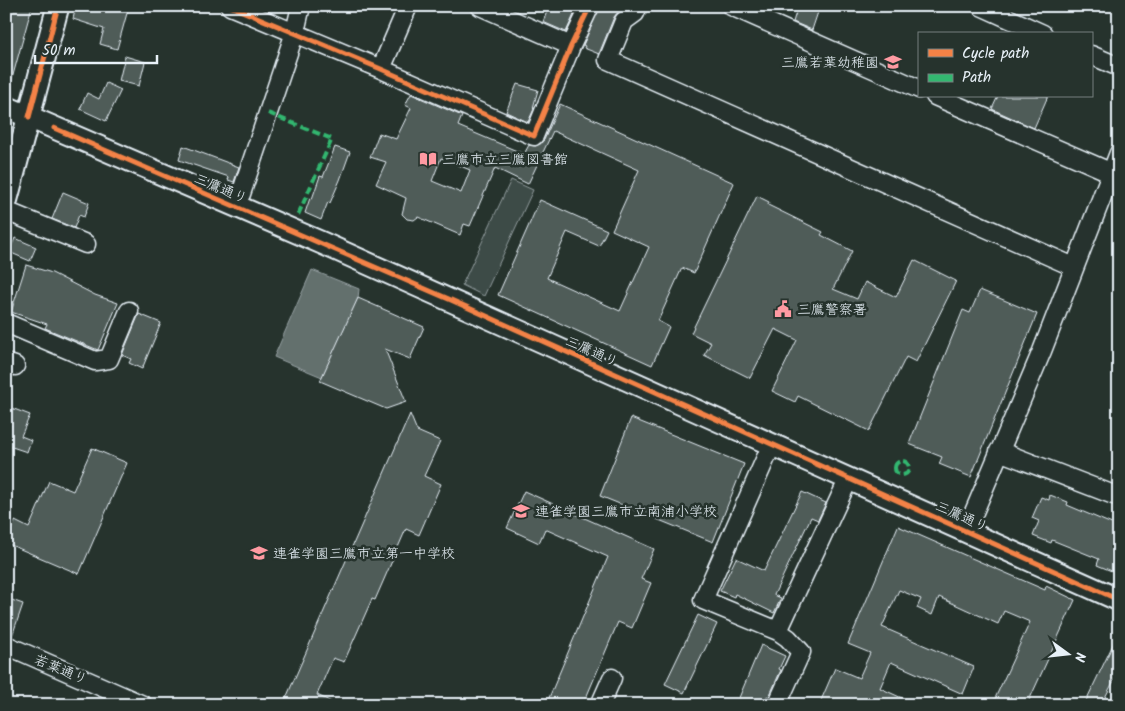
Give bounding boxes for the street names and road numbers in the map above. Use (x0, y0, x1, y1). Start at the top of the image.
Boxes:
street label: 三鷹通り (191, 168, 251, 210)
street label: 三鷹通り (562, 330, 622, 373)
street label: 三鷹通り (932, 495, 992, 538)
street label: 若葉通り (31, 649, 91, 691)

